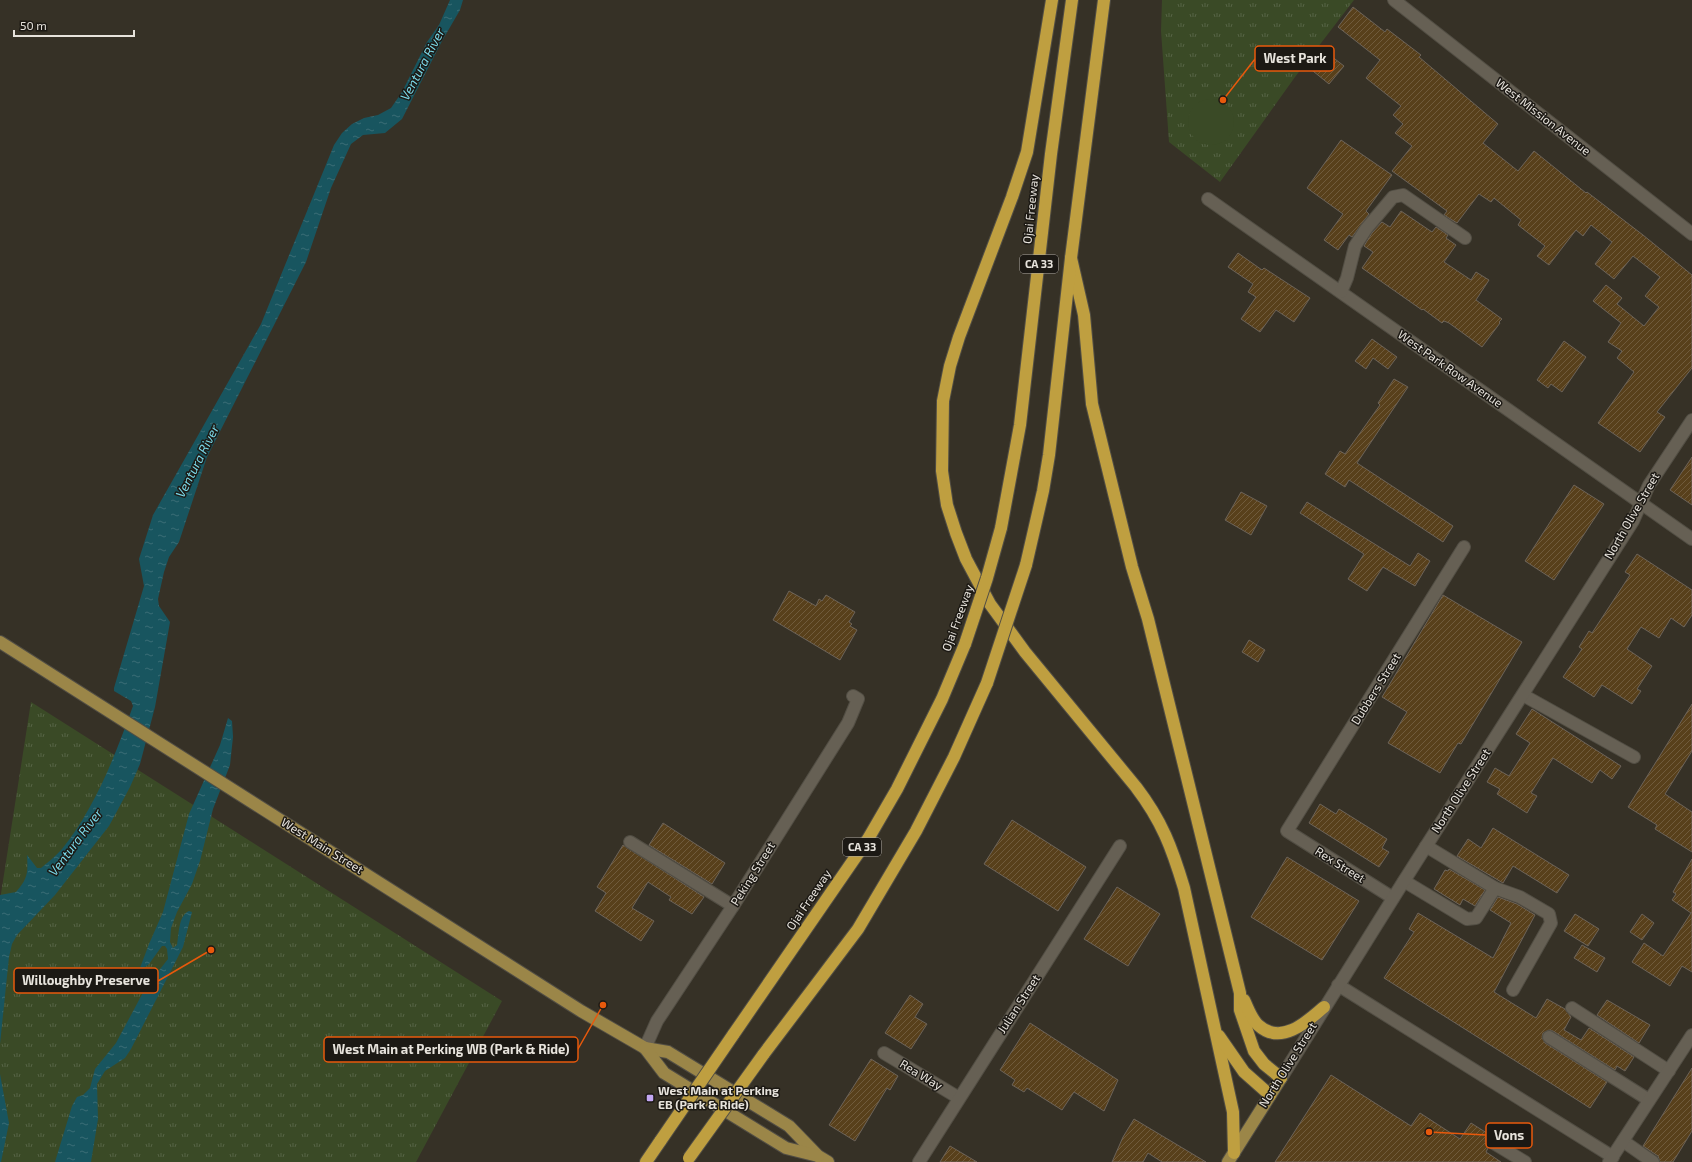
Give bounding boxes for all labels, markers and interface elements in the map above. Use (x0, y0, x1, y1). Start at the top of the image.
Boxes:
scale bar (14, 12, 134, 38)
text: 50 m (20, 18, 47, 32)
water label: Ventura River (396, 24, 448, 103)
callout: West Park (1255, 46, 1334, 71)
text: West Park (1263, 50, 1327, 66)
street label: West Mission Avenue (1494, 75, 1594, 157)
street label: Ojai Freeway (1019, 173, 1042, 244)
road number: CA 33 (1020, 255, 1058, 273)
street label: West Park Row Avenue (1396, 327, 1506, 410)
water label: Ventura River (172, 421, 223, 500)
street label: North Olive Street (1601, 469, 1662, 561)
street label: Ojai Freeway (939, 582, 977, 653)
street label: Dubbers Street (1348, 650, 1403, 727)
street label: North Olive Street (1428, 745, 1493, 835)
water label: Ventura River (45, 805, 106, 879)
street label: West Main Street (279, 814, 366, 876)
road number: CA 33 (843, 838, 881, 856)
street label: Peking Street (727, 839, 777, 908)
street label: Rex Street (1313, 843, 1368, 885)
street label: Ojai Freeway (783, 866, 835, 933)
callout: Willoughby Preserve (14, 968, 158, 993)
street label: Julian Street (994, 971, 1043, 1035)
text: Willoughby Preserve (22, 972, 150, 988)
street label: North Olive Street (1255, 1019, 1319, 1110)
callout: West Main at Perking WB (Park & Ride) (324, 1037, 578, 1062)
text: West Main at Perking WB (Park & Ride) (332, 1041, 570, 1057)
street label: Rea Way (898, 1056, 946, 1093)
place label: West Main at Perking EB (Park & Ride) (658, 1083, 779, 1111)
marker: West Main at Perking EB (Park & Ride) (645, 1093, 655, 1103)
callout: Vons (1486, 1123, 1532, 1148)
text: Vons (1494, 1127, 1524, 1143)

